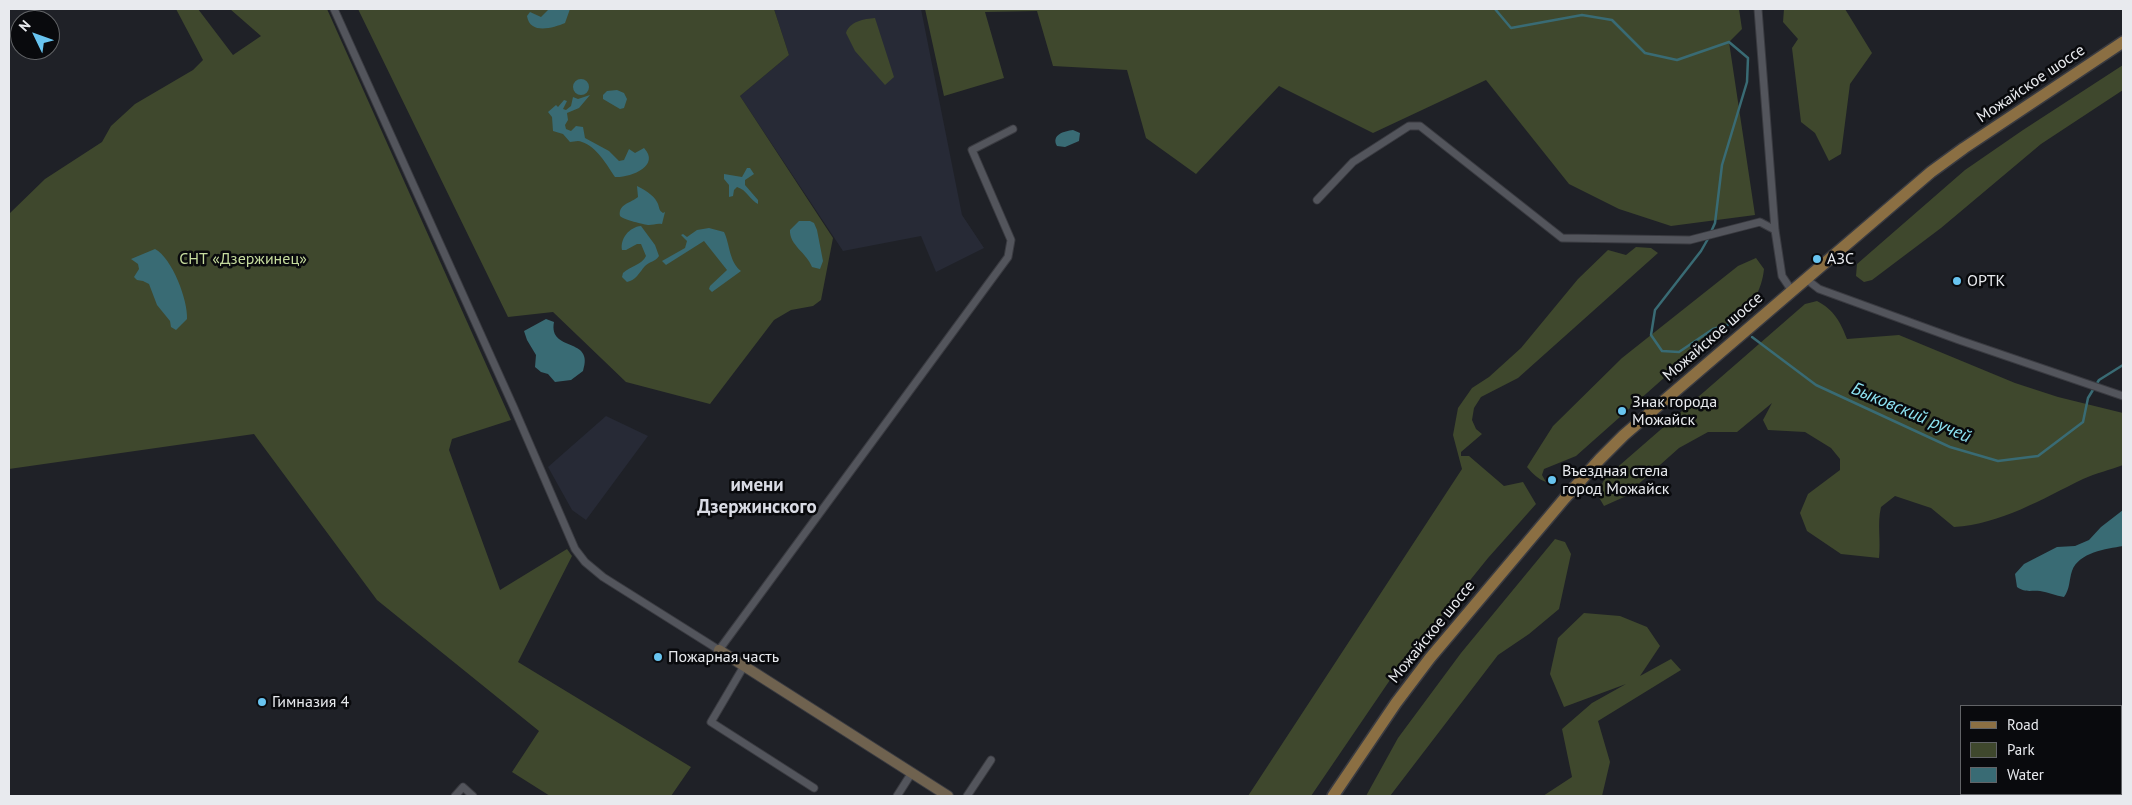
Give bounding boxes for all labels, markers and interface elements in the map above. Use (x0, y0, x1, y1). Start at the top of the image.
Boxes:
north arrow (10, 10, 60, 60)
text: N (15, 16, 34, 35)
street label: Можайское шоссе (1973, 41, 2089, 127)
park label: СНТ «Дзержинец» (179, 249, 307, 269)
place label: АЗС (1827, 249, 1854, 269)
marker: АЗС (1811, 253, 1823, 265)
place label: ОРТК (1967, 271, 2005, 291)
marker: ОРТК (1951, 275, 1963, 287)
street label: Можайское шоссе (1659, 288, 1767, 386)
water label: Быковский ручей (1848, 378, 1974, 448)
place label: Знак города Можайск (1632, 392, 1717, 430)
marker: Знак города Можайск (1616, 405, 1628, 417)
place label: Въездная стела город Можайск (1562, 461, 1670, 499)
marker: Въездная стела город Можайск (1546, 474, 1558, 486)
district label: имени Дзержинского (697, 475, 817, 519)
street label: Можайское шоссе (1385, 577, 1479, 687)
place label: Пожарная часть (668, 647, 779, 667)
marker: Пожарная часть (652, 651, 664, 663)
place label: Гимназия 4 (272, 692, 349, 712)
marker: Гимназия 4 (256, 696, 268, 708)
legend (1960, 705, 2122, 795)
text: Road (2007, 715, 2039, 734)
text: Park (2007, 740, 2035, 759)
text: Water (2007, 765, 2044, 784)

